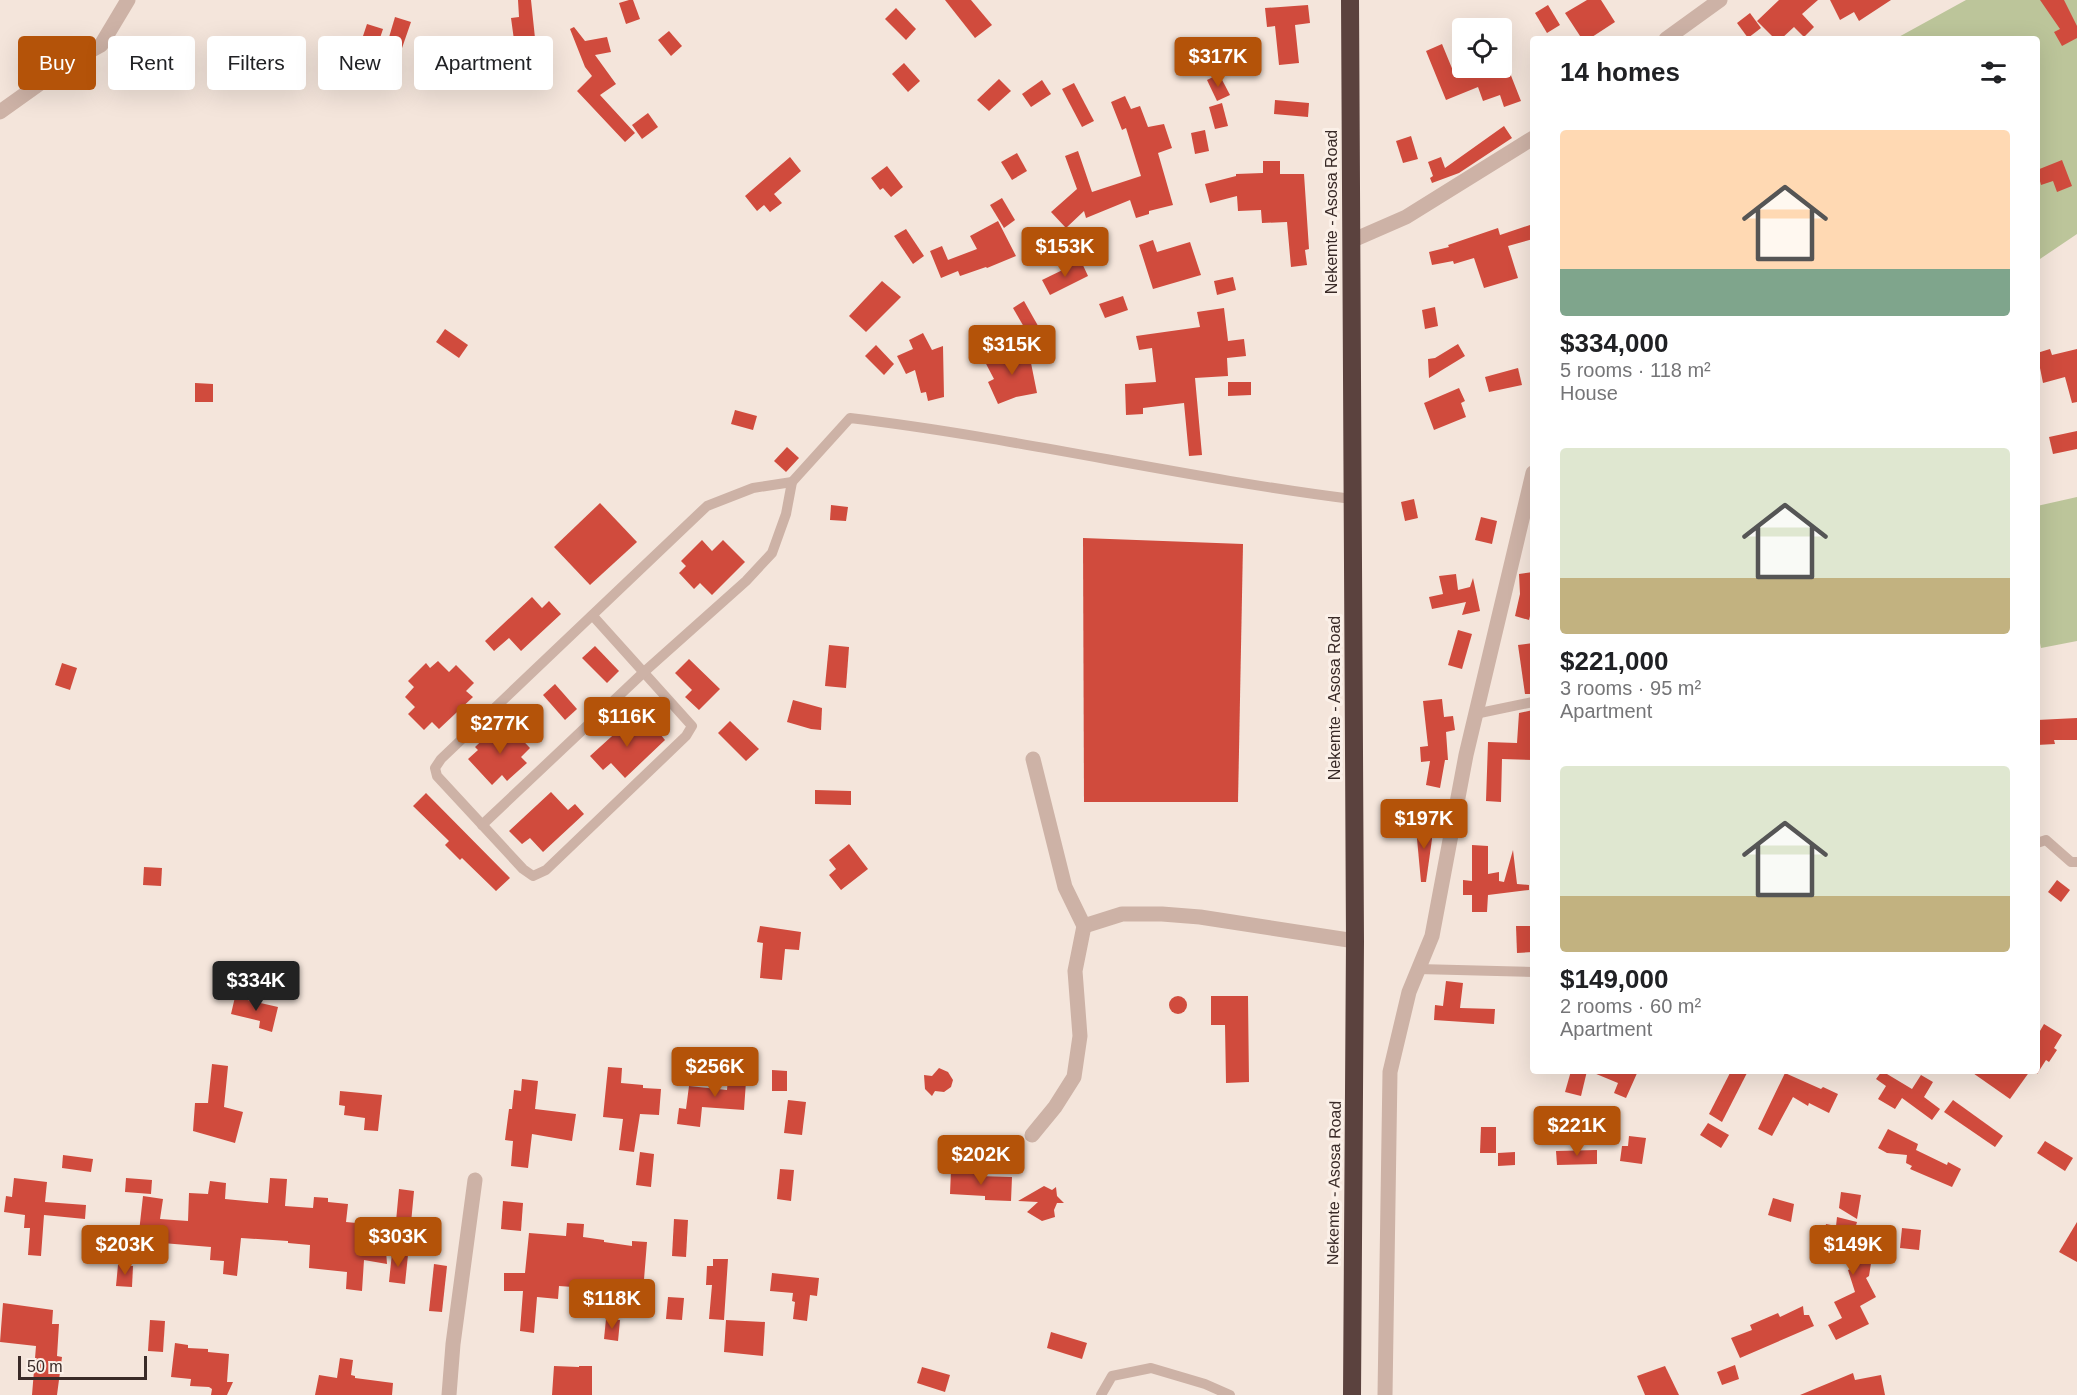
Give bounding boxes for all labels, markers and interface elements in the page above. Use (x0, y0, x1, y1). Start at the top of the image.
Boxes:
map controls (1452, 18, 1512, 78)
button: locate (1452, 18, 1512, 78)
chip: Buy (18, 36, 96, 90)
chip: Rent (108, 36, 195, 90)
chip: Filters (207, 36, 306, 90)
chip: New (318, 36, 402, 90)
chip: Apartment (414, 36, 553, 90)
pin: $317K (1176, 37, 1260, 88)
text: $317K (1189, 45, 1247, 67)
icon: filters (1977, 56, 2010, 89)
text: 14 homes (1560, 57, 1680, 87)
street label: Nekemte - Asosa Road (1323, 130, 1340, 294)
icon: home (1731, 169, 1839, 277)
pin: $153K (1023, 227, 1107, 278)
text: $153K (1036, 235, 1094, 257)
pin: $315K (970, 325, 1054, 376)
text: $334,000 (1560, 328, 1668, 358)
text: $315K (983, 333, 1041, 355)
text: 5 rooms · 118 m² (1560, 359, 1711, 381)
text: House (1560, 382, 1618, 404)
icon: home (1731, 487, 1839, 595)
street label: Nekemte - Asosa Road (1326, 616, 1343, 780)
text: $221,000 (1560, 646, 1668, 676)
text: 3 rooms · 95 m² (1560, 677, 1701, 699)
pin: $116K (585, 697, 669, 748)
text: Apartment (1560, 700, 1652, 722)
pin: $277K (458, 704, 542, 755)
text: $116K (598, 705, 656, 727)
text: $277K (471, 712, 529, 734)
pin: $197K (1382, 799, 1466, 850)
icon: home (1731, 805, 1839, 913)
text: $197K (1395, 807, 1453, 829)
pin: $334K (214, 961, 298, 1012)
text: $149,000 (1560, 964, 1668, 994)
text: $334K (227, 969, 285, 991)
text: 2 rooms · 60 m² (1560, 995, 1701, 1017)
text: Apartment (1560, 1018, 1652, 1040)
pin: $256K (673, 1047, 757, 1098)
text: $256K (686, 1055, 744, 1077)
street label: Nekemte - Asosa Road (1324, 1101, 1344, 1265)
pin: $221K (1535, 1106, 1619, 1157)
text: $221K (1548, 1114, 1606, 1136)
pin: $202K (939, 1135, 1023, 1186)
text: $202K (952, 1143, 1010, 1165)
pin: $303K (356, 1217, 440, 1268)
pin: $203K (83, 1225, 167, 1276)
text: $303K (369, 1225, 427, 1247)
pin: $149K (1811, 1225, 1895, 1276)
text: $203K (96, 1233, 154, 1255)
text: $149K (1824, 1233, 1882, 1255)
pin: $118K (570, 1279, 654, 1330)
text: $118K (583, 1287, 641, 1309)
scale bar (18, 1353, 147, 1380)
text: 50 m (27, 1358, 63, 1375)

